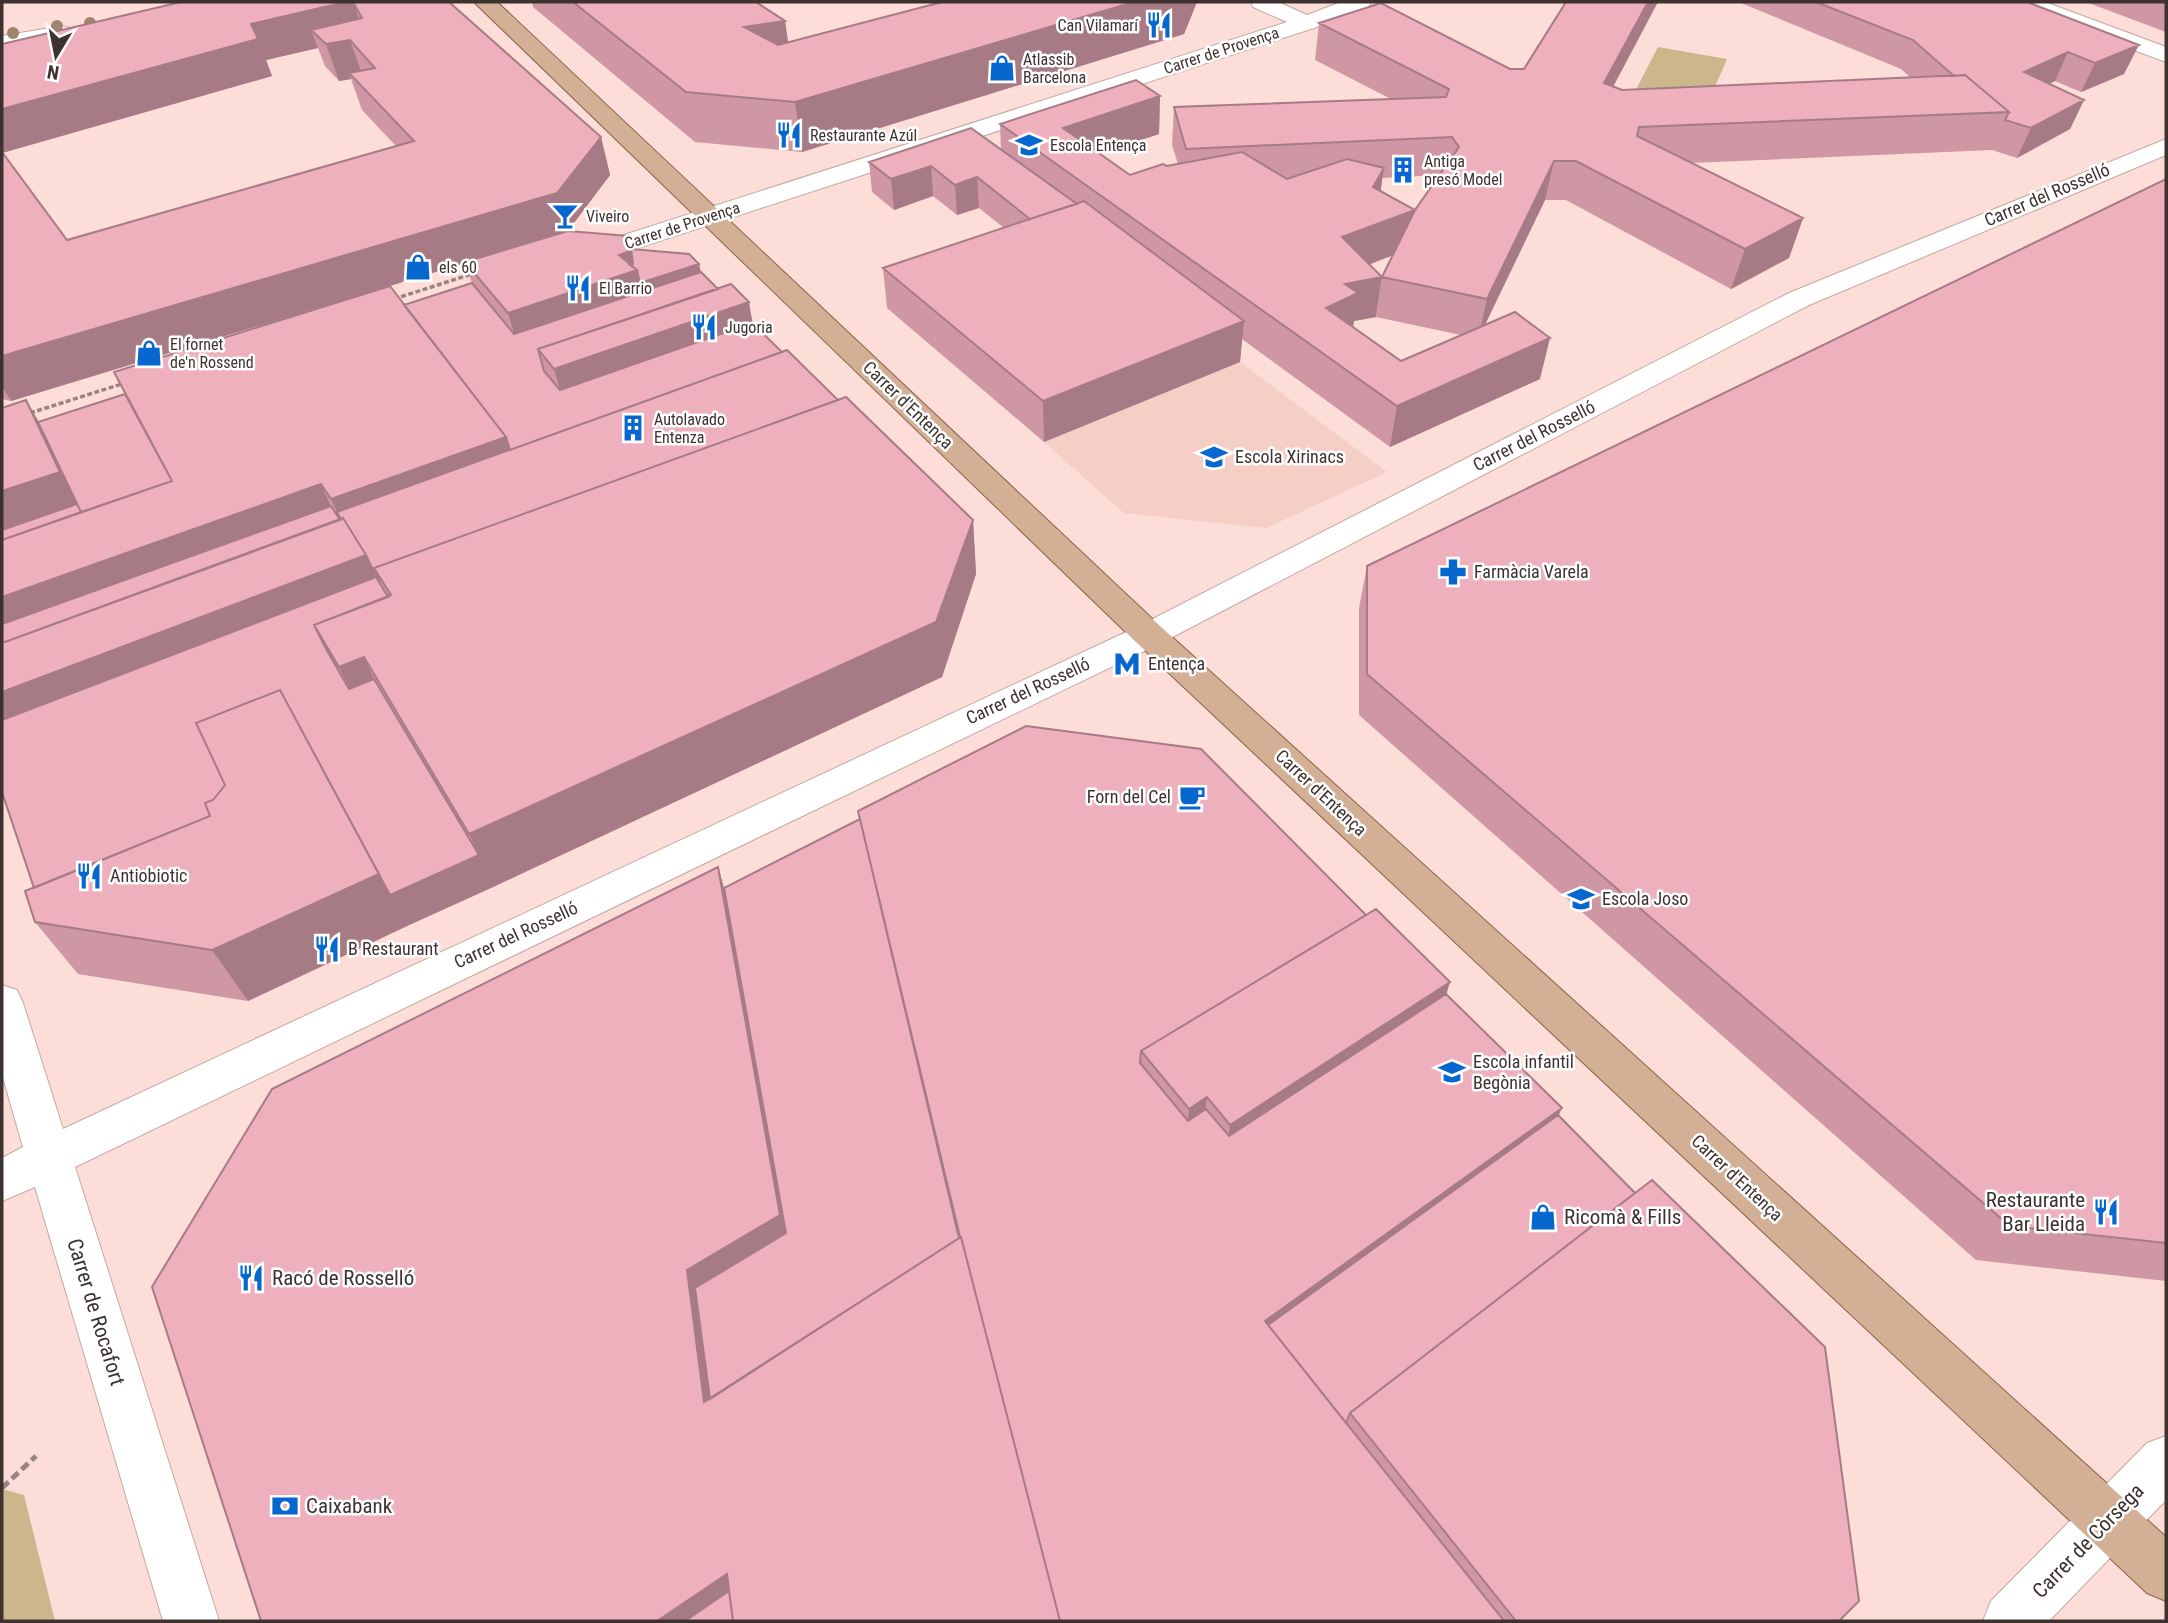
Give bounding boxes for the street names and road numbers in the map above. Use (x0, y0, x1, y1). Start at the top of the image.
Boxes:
street label: Carrer de Provença (1161, 23, 1281, 78)
street label: Carrer del Rosselló (1981, 159, 2113, 230)
street label: Carrer de Provença (622, 198, 742, 253)
street label: Carrer d'Entença (859, 357, 958, 453)
street label: Carrer del Rosselló (1469, 396, 1598, 475)
street label: Carrer del Rosselló (963, 653, 1093, 728)
street label: Carrer d'Entença (1271, 745, 1371, 840)
street label: Carrer del Rosselló (451, 897, 581, 972)
street label: Carrer d'Entença (1687, 1130, 1787, 1225)
street label: Carrer de Rocafort (62, 1236, 130, 1388)
street label: Carrer de Còrsega (2027, 1479, 2149, 1603)

